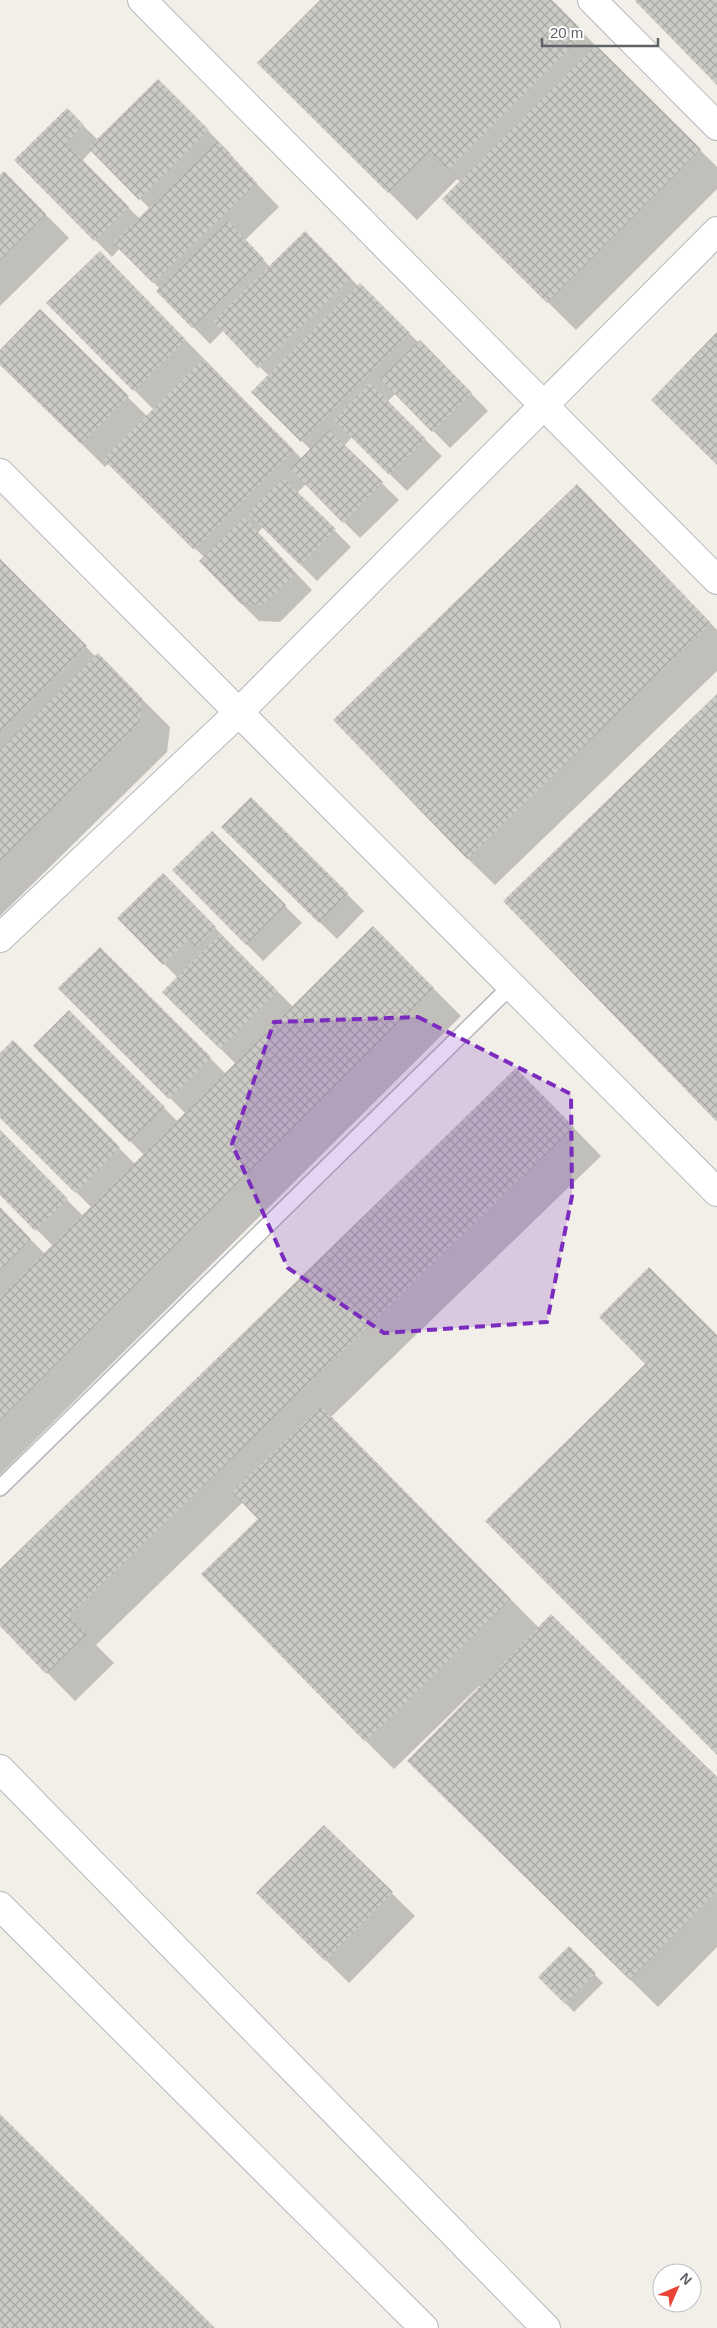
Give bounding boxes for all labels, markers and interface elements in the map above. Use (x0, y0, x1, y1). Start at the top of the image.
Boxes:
scale bar (542, 15, 658, 47)
text: 20 m (550, 24, 583, 41)
north arrow (652, 2263, 702, 2313)
text: N (677, 2270, 695, 2288)

